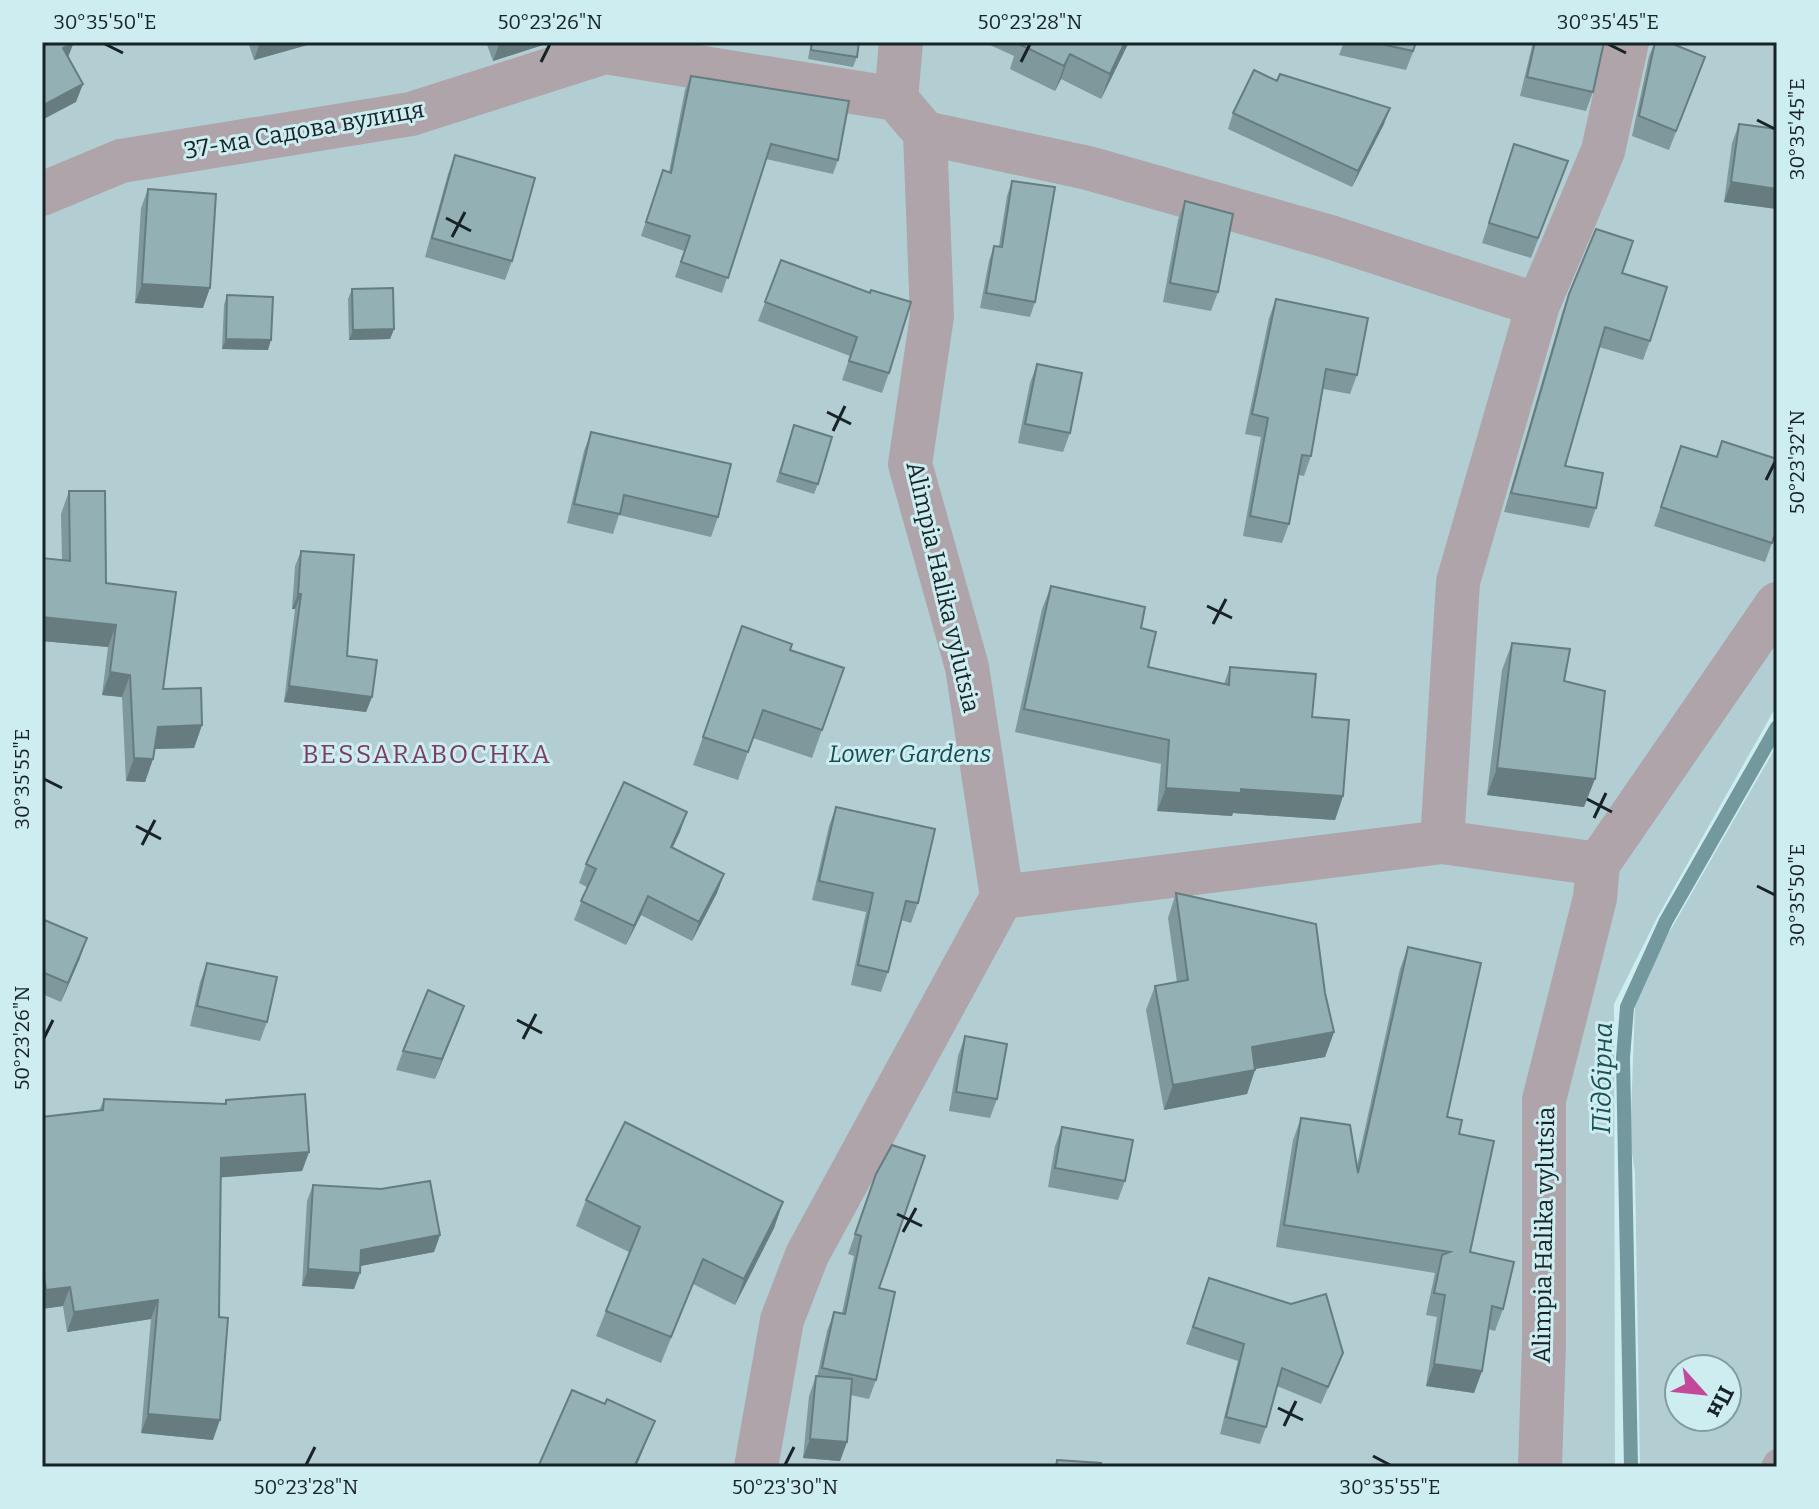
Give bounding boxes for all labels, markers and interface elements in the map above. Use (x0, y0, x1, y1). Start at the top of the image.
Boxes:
text: 30°35'50"E (53, 10, 157, 34)
text: 50°23'26"N (498, 10, 602, 34)
text: 50°23'28"N (978, 10, 1082, 34)
text: 30°35'45"E (1557, 10, 1659, 34)
text: 30°35'45"E (1785, 78, 1809, 180)
street label: 37-ма Садова вулиця (182, 95, 426, 165)
text: 50°23'32"N (1785, 410, 1809, 514)
street label: Alimpia Halika vylutsia (900, 459, 986, 715)
text: 30°35'55"E (10, 729, 34, 829)
district label: BESSARABOCHKA (302, 739, 552, 770)
park label: Lower Gardens (829, 740, 991, 768)
text: 30°35'50"E (1785, 843, 1809, 947)
text: 50°23'26"N (10, 986, 34, 1090)
water label: Підбірна (1586, 1022, 1619, 1134)
street label: Alimpia Halika vylutsia (1528, 1106, 1560, 1364)
north arrow (1663, 1353, 1743, 1433)
text: Пн (1701, 1382, 1740, 1422)
text: 50°23'28"N (254, 1475, 358, 1499)
text: 50°23'30"N (732, 1475, 838, 1499)
text: 30°35'55"E (1340, 1475, 1440, 1499)

